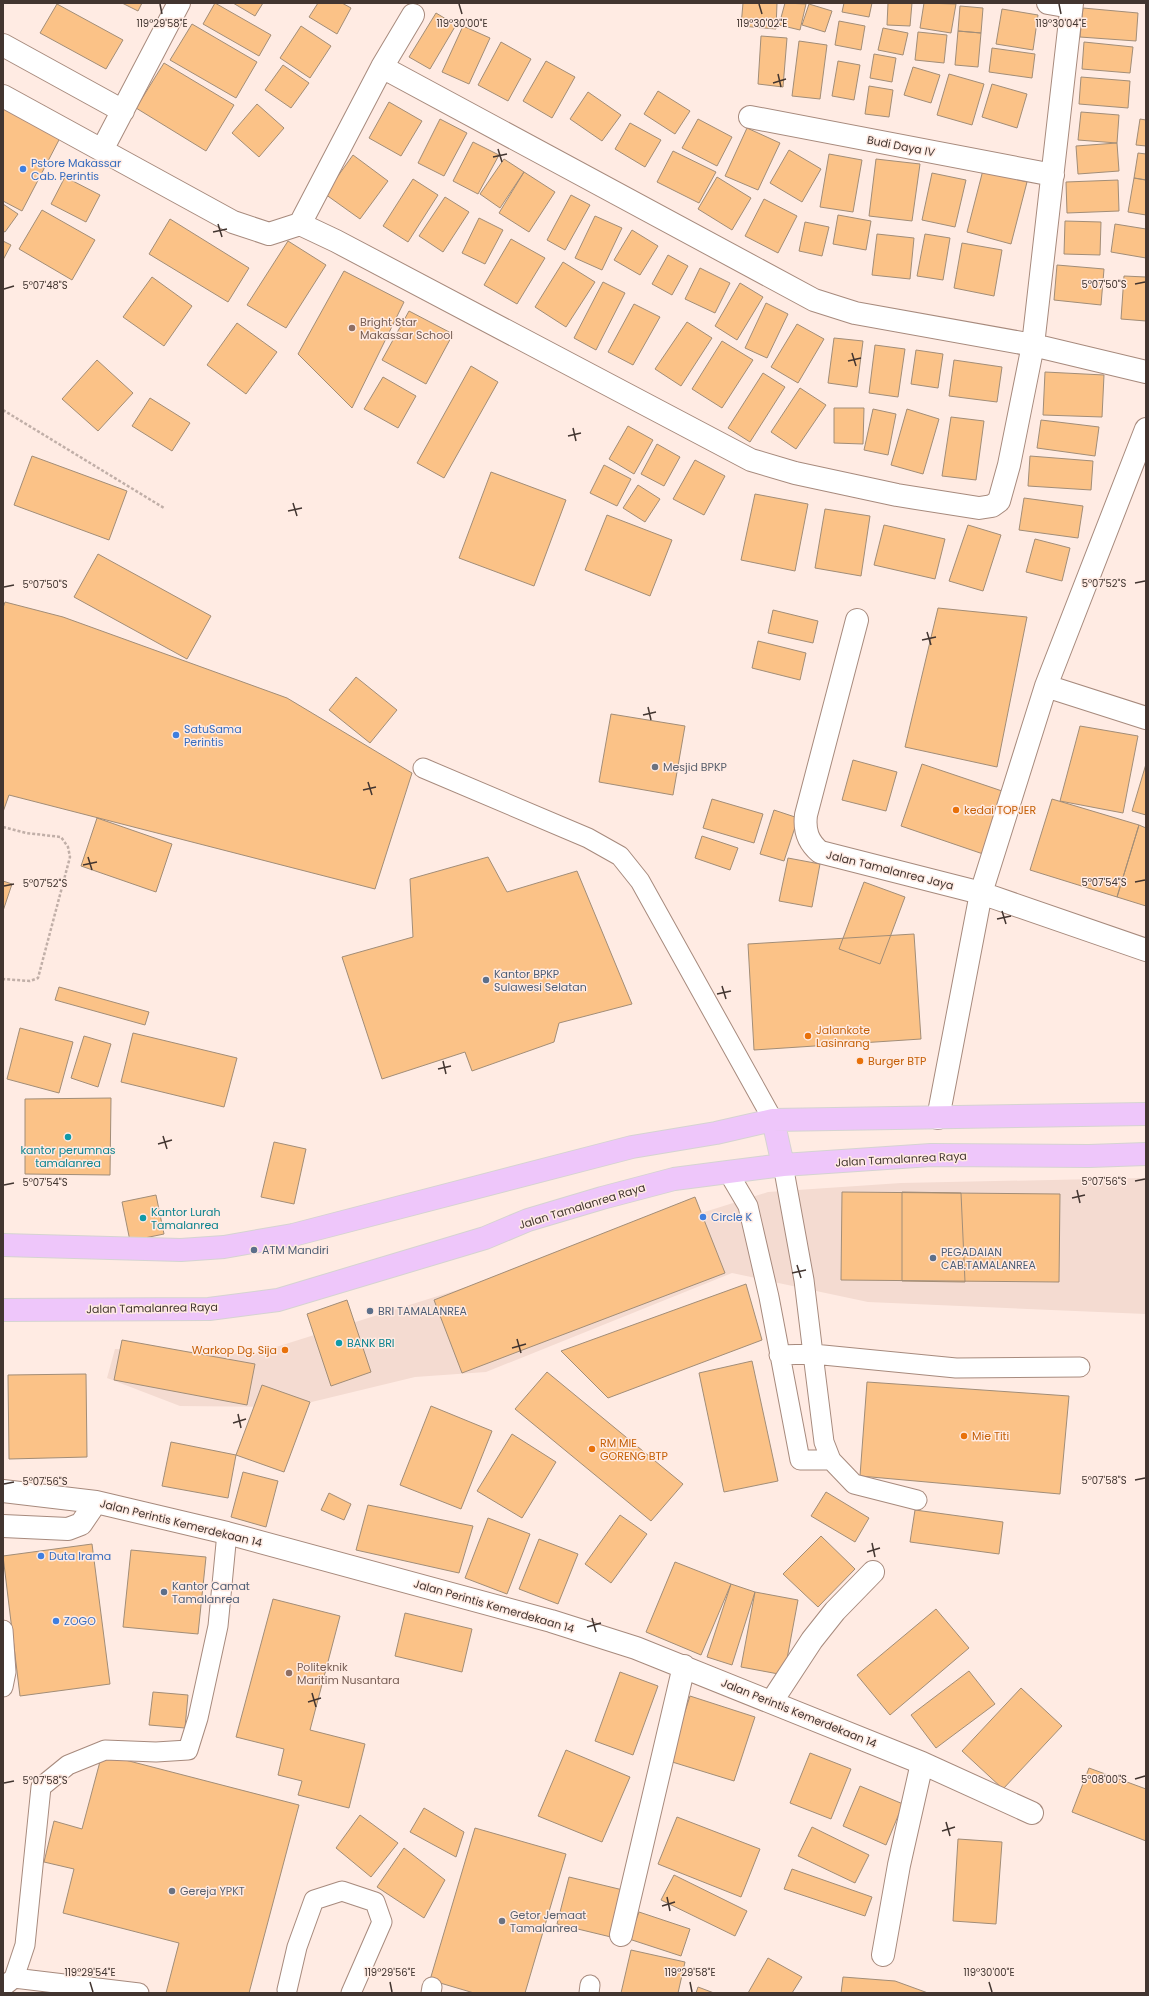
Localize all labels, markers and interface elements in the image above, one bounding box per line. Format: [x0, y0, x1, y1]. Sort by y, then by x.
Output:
text: 119°29'58"E [136, 16, 188, 31]
text: 119°30'00"E [436, 16, 488, 31]
text: 119°30'02"E [737, 16, 787, 31]
text: 119°30'04"E [1035, 16, 1087, 31]
street label: Budi Daya IV [866, 132, 937, 161]
place label: Pstore Makassar Cab. Perintis [31, 155, 121, 184]
marker: Pstore Makassar Cab. Perintis [18, 164, 28, 174]
text: 5°07'50"S [1081, 277, 1127, 292]
text: 5°07'48"S [22, 278, 68, 293]
place label: Bright Star Makassar School [360, 314, 453, 343]
marker: Bright Star Makassar School [347, 323, 357, 333]
text: 5°07'52"S [1082, 576, 1126, 591]
text: 5°07'50"S [22, 577, 68, 592]
place label: SatuSama Perintis [184, 721, 242, 750]
marker: SatuSama Perintis [171, 730, 181, 740]
place label: Mesjid BPKP [663, 759, 727, 775]
marker: Mesjid BPKP [650, 762, 660, 772]
place label: kedai TOPJER [964, 802, 1036, 818]
marker: kedai TOPJER [951, 805, 961, 815]
street label: Jalan Tamalanrea Jaya [825, 846, 955, 894]
text: 5°07'54"S [1081, 875, 1127, 890]
text: 5°07'52"S [23, 876, 67, 891]
place label: Kantor BPKP Sulawesi Selatan [494, 966, 587, 995]
marker: Kantor BPKP Sulawesi Selatan [481, 975, 491, 985]
place label: Jalankote Lasinrang [816, 1022, 870, 1051]
marker: Jalankote Lasinrang [803, 1031, 813, 1041]
place label: Burger BTP [868, 1053, 926, 1069]
marker: Burger BTP [855, 1056, 865, 1066]
marker: kantor perumnas tamalanrea [63, 1132, 73, 1142]
place label: kantor perumnas tamalanrea [20, 1142, 116, 1171]
street label: Jalan Tamalanrea Raya [835, 1148, 967, 1170]
text: 5°07'56"S [1081, 1174, 1127, 1189]
text: 5°07'54"S [22, 1175, 68, 1190]
street label: Jalan Tamalanrea Raya [517, 1179, 647, 1233]
place label: Kantor Lurah Tamalanrea [151, 1204, 221, 1233]
place label: Circle K [711, 1209, 752, 1225]
marker: Circle K [698, 1212, 708, 1222]
marker: Kantor Lurah Tamalanrea [138, 1213, 148, 1223]
place label: ATM Mandiri [262, 1242, 329, 1258]
place label: PEGADAIAN CAB.TAMALANREA [941, 1244, 1036, 1273]
marker: ATM Mandiri [249, 1245, 259, 1255]
marker: PEGADAIAN CAB.TAMALANREA [928, 1253, 938, 1263]
street label: Jalan Tamalanrea Raya [86, 1299, 218, 1317]
place label: BRI TAMALANREA [378, 1303, 468, 1319]
marker: BRI TAMALANREA [365, 1306, 375, 1316]
place label: BANK BRI [347, 1335, 395, 1351]
marker: BANK BRI [334, 1338, 344, 1348]
place label: Warkop Dg. Sija [192, 1342, 277, 1358]
marker: Warkop Dg. Sija [280, 1345, 290, 1355]
place label: Mie Titi [972, 1428, 1010, 1444]
marker: Mie Titi [959, 1431, 969, 1441]
place label: RM MIE GORENG BTP [600, 1435, 668, 1464]
marker: RM MIE GORENG BTP [587, 1444, 597, 1454]
text: 5°07'58"S [1081, 1473, 1127, 1488]
text: 5°07'56"S [22, 1474, 68, 1489]
street label: Jalan Perintis Kemerdekaan 14 [98, 1495, 264, 1551]
place label: Duta Irama [49, 1548, 111, 1564]
marker: Duta Irama [36, 1551, 46, 1561]
street label: Jalan Perintis Kemerdekaan 14 [412, 1575, 576, 1637]
place label: Kantor Camat Tamalanrea [172, 1578, 250, 1607]
marker: Kantor Camat Tamalanrea [159, 1587, 169, 1597]
place label: ZOGO [64, 1613, 96, 1629]
marker: ZOGO [51, 1616, 61, 1626]
place label: Politeknik Maritim Nusantara [297, 1659, 400, 1688]
marker: Politeknik Maritim Nusantara [284, 1668, 294, 1678]
street label: Jalan Perintis Kemerdekaan 14 [719, 1674, 879, 1752]
text: 5°08'00"S [1081, 1772, 1127, 1787]
text: 5°07'58"S [22, 1773, 68, 1788]
place label: Gereja YPKT [180, 1883, 245, 1899]
marker: Gereja YPKT [167, 1886, 177, 1896]
place label: Getor Jemaat Tamalanrea [510, 1907, 586, 1936]
marker: Getor Jemaat Tamalanrea [497, 1916, 507, 1926]
text: 119°29'54"E [64, 1965, 116, 1980]
text: 119°29'56"E [364, 1965, 416, 1980]
text: 119°29'58"E [664, 1965, 716, 1980]
text: 119°30'00"E [963, 1965, 1015, 1980]

